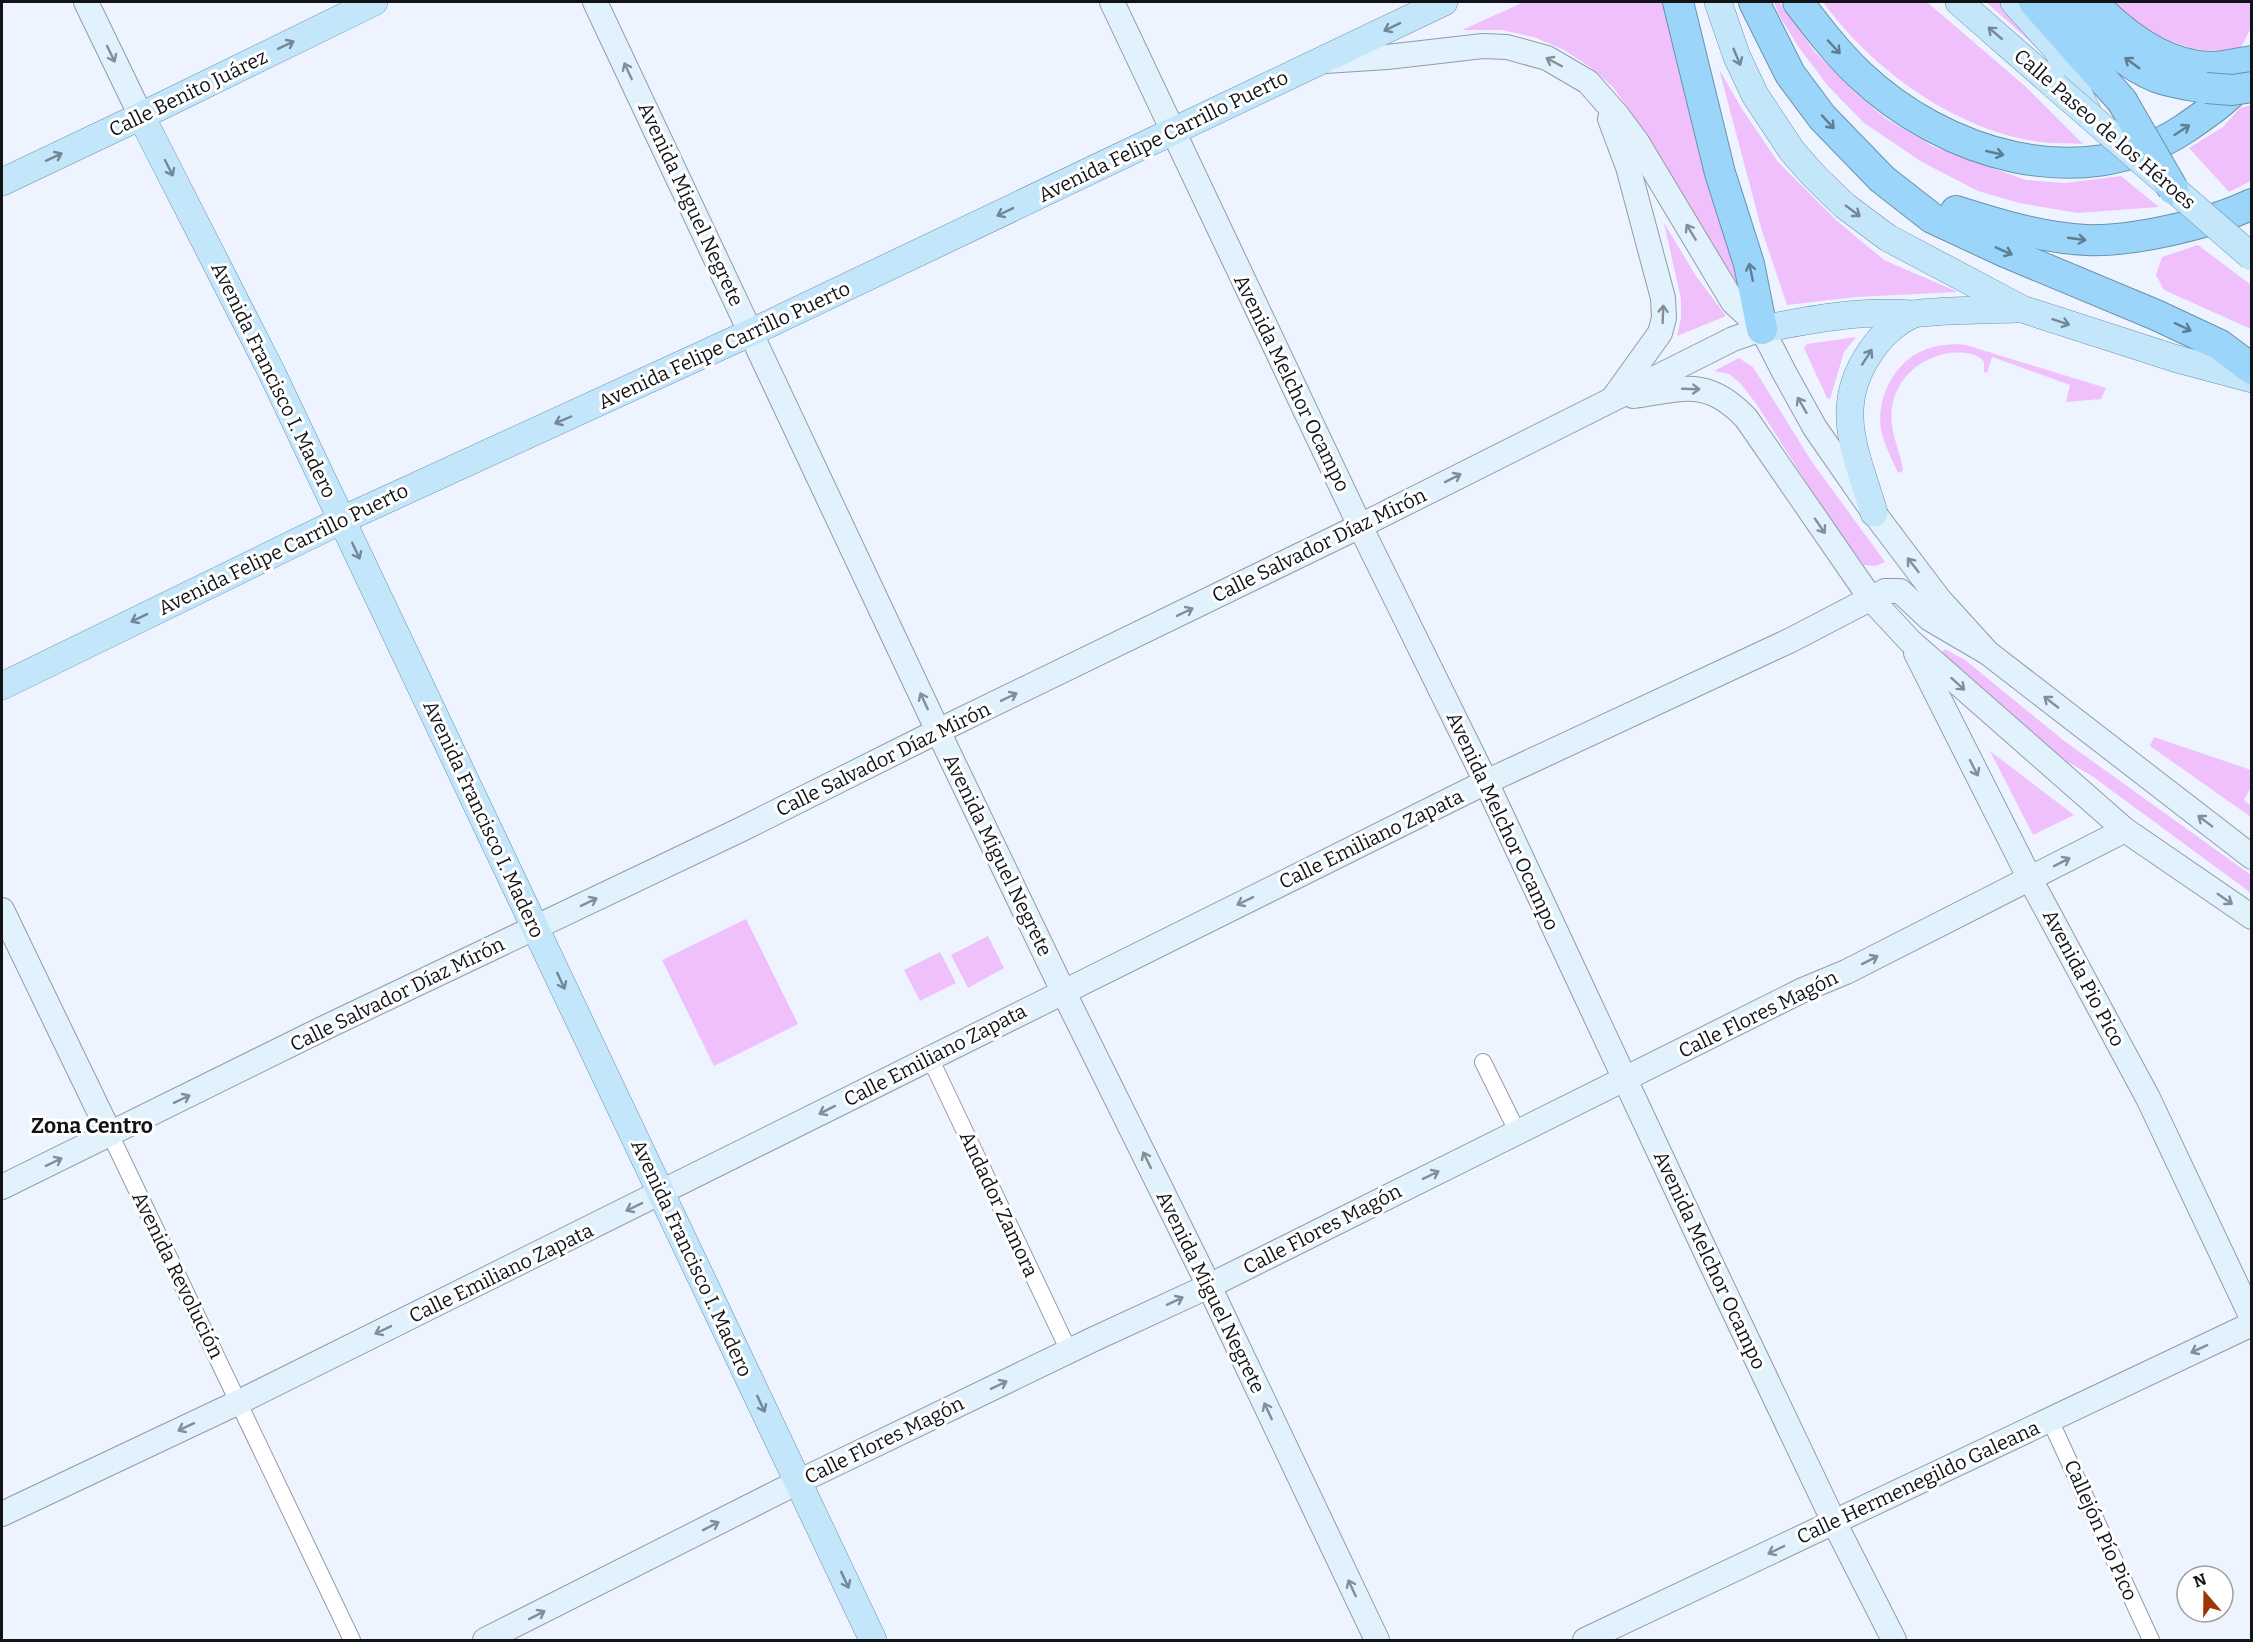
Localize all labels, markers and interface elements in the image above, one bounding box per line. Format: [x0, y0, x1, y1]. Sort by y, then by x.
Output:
one-way arrow [1383, 21, 1401, 33]
one-way arrow [1988, 26, 2003, 40]
one-way arrow [277, 38, 295, 50]
one-way arrow [1827, 40, 1841, 55]
street label: Calle Benito Juárez [105, 44, 271, 142]
street label: Calle Paseo de los Héroes [2009, 44, 2201, 214]
one-way arrow [106, 45, 118, 63]
one-way arrow [1732, 47, 1743, 65]
one-way arrow [1546, 56, 1564, 67]
one-way arrow [2124, 56, 2140, 69]
one-way arrow [621, 62, 633, 80]
street label: Avenida Felipe Carrillo Puerto [1034, 65, 1292, 207]
street label: Avenida Miguel Negrete [633, 98, 749, 310]
one-way arrow [1821, 115, 1835, 130]
one-way arrow [2174, 124, 2190, 136]
one-way arrow [1985, 147, 2004, 159]
one-way arrow [45, 151, 63, 163]
one-way arrow [164, 158, 176, 176]
one-way arrow [1844, 205, 1860, 218]
one-way arrow [997, 206, 1015, 218]
one-way arrow [1685, 224, 1697, 241]
one-way arrow [2067, 233, 2086, 244]
one-way arrow [1994, 245, 2012, 257]
street label: Avenida Francisco I. Madero [206, 258, 342, 502]
one-way arrow [1744, 262, 1756, 281]
street label: Avenida Melchor Ocampo [1229, 271, 1355, 495]
street label: Avenida Felipe Carrillo Puerto [594, 276, 854, 414]
one-way arrow [1657, 305, 1668, 324]
one-way arrow [2051, 317, 2070, 328]
one-way arrow [2174, 322, 2192, 334]
one-way arrow [1861, 349, 1873, 366]
one-way arrow [1681, 384, 1701, 395]
one-way arrow [1796, 397, 1808, 414]
one-way arrow [554, 415, 573, 426]
one-way arrow [1444, 472, 1462, 484]
street label: Avenida Felipe Carrillo Puerto [154, 478, 412, 620]
street label: Calle Salvador Díaz Mirón [1208, 482, 1430, 607]
one-way arrow [1814, 517, 1826, 533]
one-way arrow [351, 541, 363, 559]
one-way arrow [1907, 557, 1920, 573]
one-way arrow [1175, 606, 1193, 617]
one-way arrow [131, 613, 149, 625]
one-way arrow [1950, 677, 1965, 691]
one-way arrow [999, 690, 1017, 702]
one-way arrow [917, 693, 929, 711]
street label: Avenida Francisco I. Madero [418, 696, 550, 942]
street label: Calle Salvador Díaz Mirón [772, 696, 994, 821]
one-way arrow [2043, 696, 2059, 709]
street label: Avenida Melchor Ocampo [1442, 708, 1564, 934]
street label: Avenida Miguel Negrete [939, 750, 1057, 960]
one-way arrow [1968, 759, 1980, 776]
street label: Calle Emiliano Zapata [1275, 784, 1467, 894]
one-way arrow [2197, 815, 2213, 828]
one-way arrow [2053, 856, 2071, 868]
one-way arrow [2216, 893, 2233, 905]
one-way arrow [579, 896, 597, 908]
one-way arrow [1237, 896, 1255, 908]
street label: Avenida Pio Pico [2038, 905, 2130, 1051]
street label: Calle Salvador Díaz Mirón [286, 931, 508, 1056]
one-way arrow [1860, 954, 1878, 965]
street label: Calle Flores Magón [1674, 965, 1842, 1063]
one-way arrow [555, 971, 567, 989]
street label: Calle Emiliano Zapata [840, 998, 1030, 1112]
one-way arrow [172, 1093, 190, 1104]
one-way arrow [818, 1105, 836, 1116]
district label: Zona Centro [31, 1113, 153, 1139]
street label: Andador Zamora [955, 1127, 1043, 1281]
street label: Avenida Francisco I. Madero [626, 1135, 758, 1381]
street label: Avenida Melchor Ocampo [1649, 1147, 1771, 1373]
one-way arrow [1141, 1152, 1153, 1169]
one-way arrow [45, 1155, 63, 1167]
one-way arrow [1421, 1169, 1439, 1180]
street label: Calle Flores Magón [1239, 1179, 1405, 1279]
street label: Avenida Miguel Negrete [1152, 1187, 1270, 1397]
street label: Avenida Revolución [127, 1188, 229, 1363]
one-way arrow [625, 1202, 643, 1214]
street label: Calle Emiliano Zapata [405, 1218, 597, 1328]
one-way arrow [1166, 1295, 1184, 1307]
one-way arrow [375, 1325, 393, 1337]
one-way arrow [2190, 1343, 2208, 1355]
one-way arrow [990, 1378, 1008, 1390]
street label: Calle Flores Magón [800, 1391, 968, 1489]
one-way arrow [756, 1394, 768, 1412]
one-way arrow [1262, 1403, 1274, 1421]
street label: Calle Hermenegildo Galeana [1793, 1415, 2043, 1549]
one-way arrow [177, 1422, 195, 1434]
street label: Callejón Pío Pico [2058, 1456, 2143, 1604]
one-way arrow [702, 1520, 719, 1532]
one-way arrow [1767, 1544, 1785, 1556]
north arrow [2175, 1564, 2235, 1624]
text: N [2191, 1569, 2209, 1591]
one-way arrow [839, 1571, 851, 1589]
one-way arrow [1345, 1579, 1357, 1597]
one-way arrow [528, 1609, 546, 1620]

